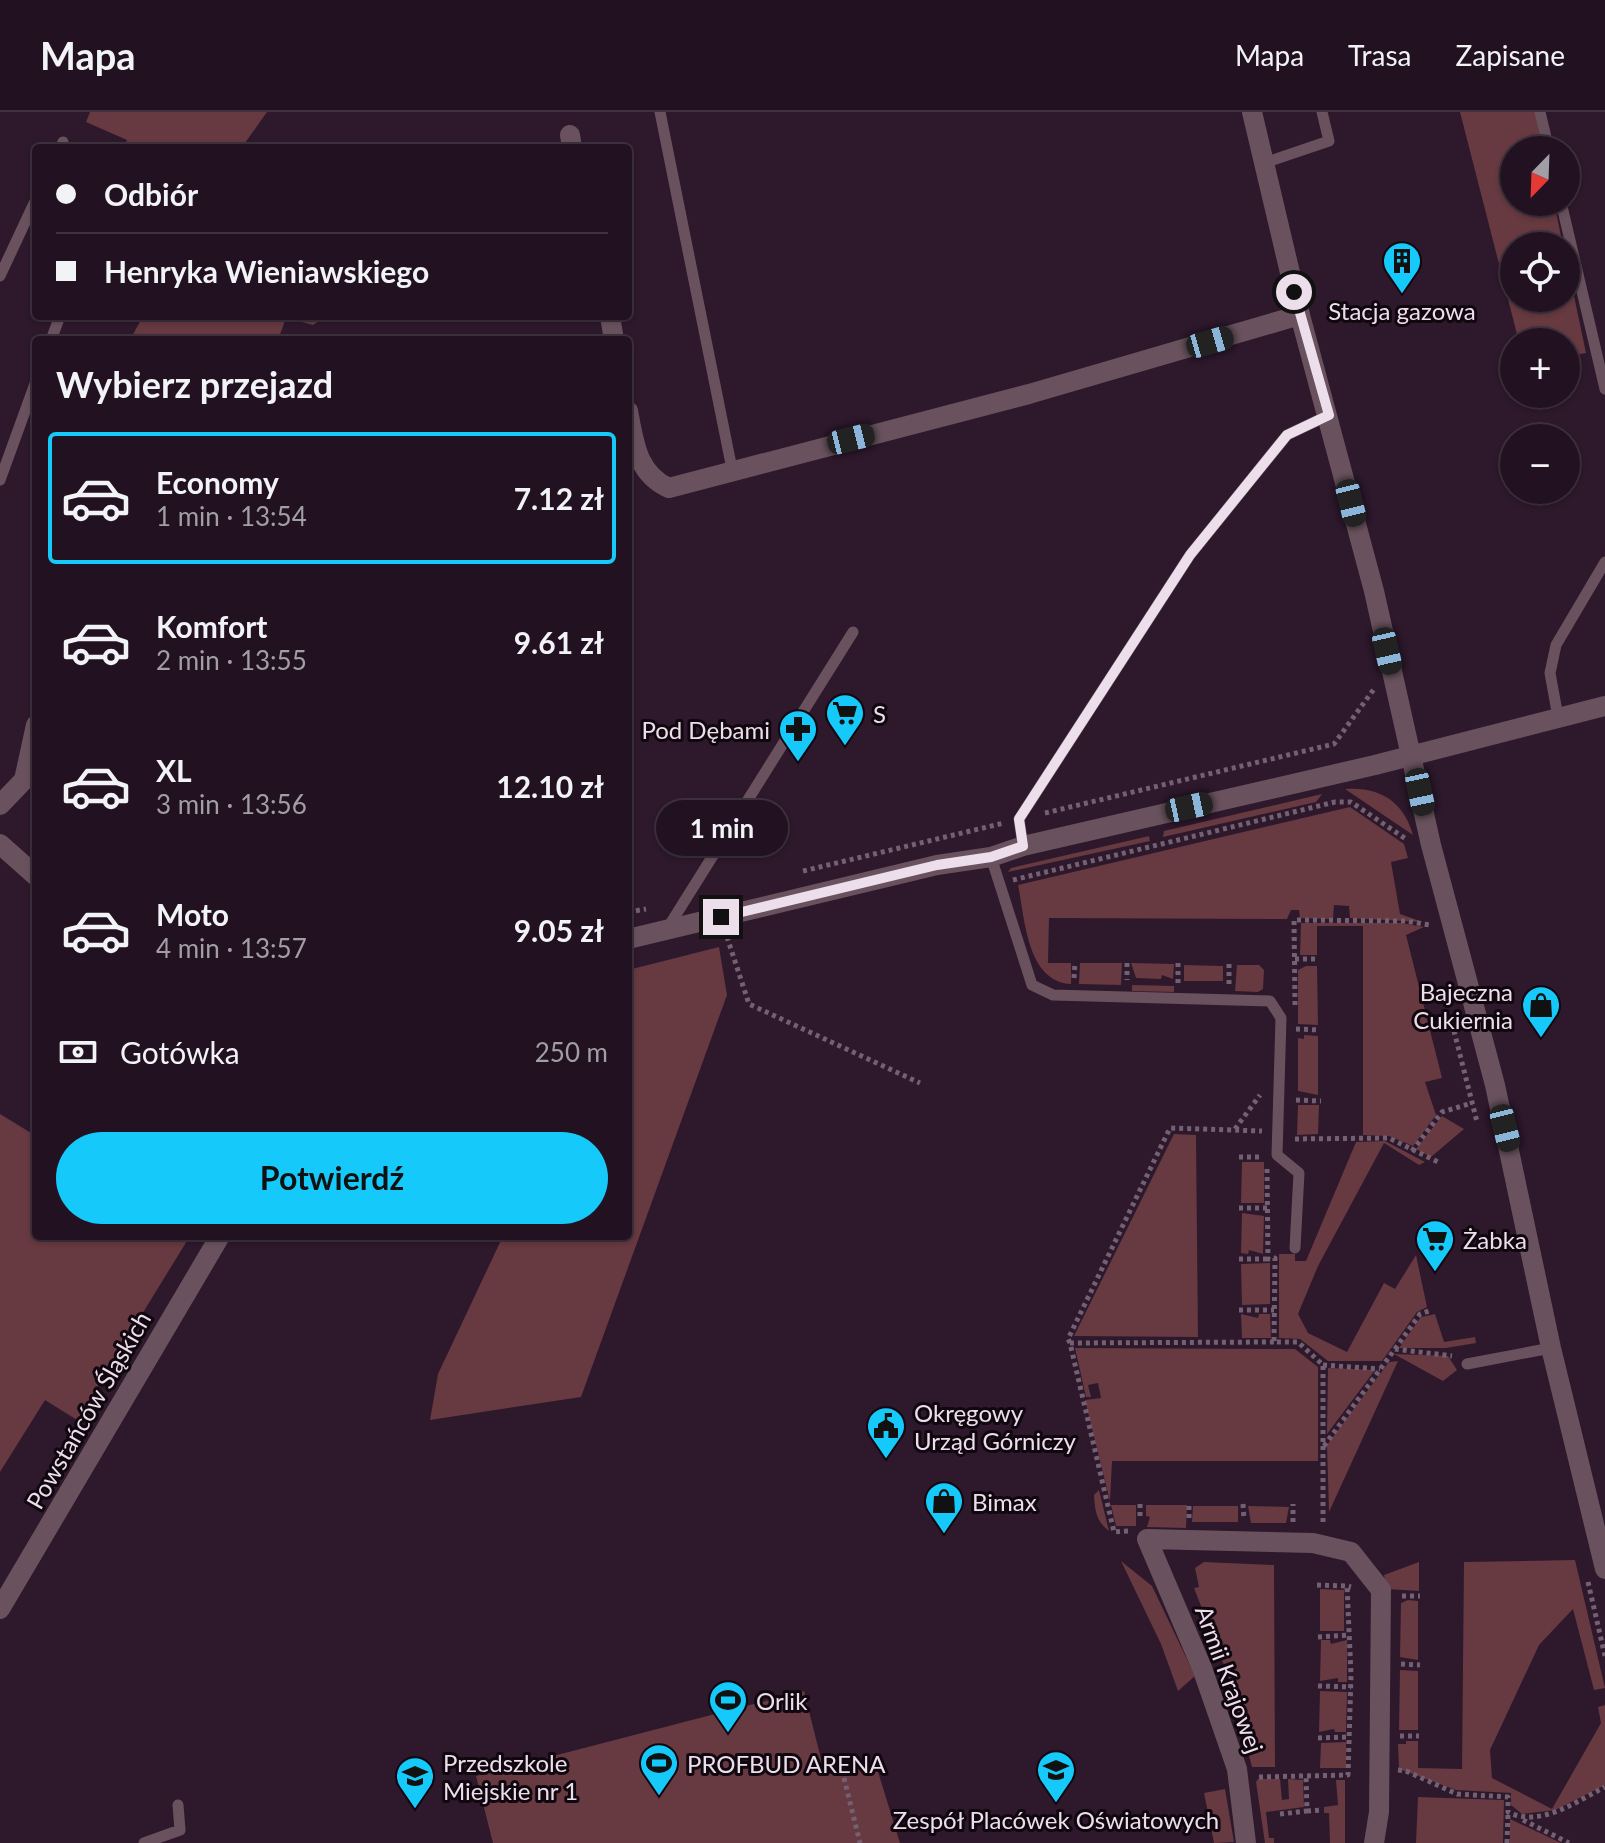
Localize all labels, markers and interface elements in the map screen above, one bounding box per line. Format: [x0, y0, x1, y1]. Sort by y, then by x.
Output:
text: Mapa [40, 32, 136, 78]
text: Mapa [1235, 38, 1304, 72]
text: Trasa [1348, 38, 1411, 72]
text: Zapisane [1455, 38, 1565, 72]
north arrow [1500, 136, 1580, 216]
map controls [1500, 136, 1580, 504]
text: Odbiór [104, 176, 198, 212]
button: locate [1500, 232, 1580, 312]
building icon: Stacja gazowa [1381, 240, 1423, 295]
text: Henryka Wieniawskiego [104, 253, 429, 289]
route start [1276, 274, 1312, 310]
place label: Stacja gazowa [1328, 296, 1476, 325]
car [1184, 324, 1236, 360]
button: + [1500, 328, 1580, 408]
text: Wybierz przejazd [56, 362, 333, 406]
car [825, 422, 877, 456]
button: − [1500, 424, 1580, 504]
icon: car [60, 462, 132, 534]
text: Economy [156, 464, 279, 500]
car [1334, 477, 1368, 529]
text: 7.12 zł [514, 480, 604, 516]
text: 1 min · 13:54 [156, 500, 307, 532]
icon: car [60, 606, 132, 678]
text: Komfort [156, 608, 267, 644]
text: 9.61 zł [514, 624, 604, 660]
car [1370, 625, 1404, 677]
text: 2 min · 13:55 [156, 644, 307, 676]
supermarket icon: S [824, 692, 866, 747]
place label: S [873, 699, 886, 728]
pharmacy icon: Pod Dębami [777, 708, 819, 763]
place label: Pod Dębami [641, 715, 770, 744]
icon: car [60, 750, 132, 822]
text: XL [156, 752, 192, 788]
car [1403, 766, 1437, 818]
text: 12.10 zł [496, 768, 604, 804]
text: 3 min · 13:56 [156, 788, 307, 820]
car [1163, 790, 1215, 824]
callout: 1 min [655, 801, 787, 857]
text: 1 min [690, 812, 754, 844]
icon: car [60, 894, 132, 966]
text: Moto [156, 896, 229, 932]
route end [703, 899, 739, 935]
text: 9.05 zł [514, 912, 604, 948]
text: 4 min · 13:57 [156, 932, 307, 964]
place label: Bajeczna Cukiernia [1413, 977, 1513, 1034]
shop icon: Bajeczna Cukiernia [1520, 984, 1562, 1039]
icon: cash [56, 1030, 100, 1074]
text: Gotówka [120, 1034, 240, 1070]
text: 250 m [535, 1036, 608, 1068]
car [1488, 1102, 1522, 1154]
button: Potwierdź [56, 1132, 608, 1224]
supermarket icon: Żabka [1414, 1218, 1456, 1273]
place label: Żabka [1463, 1225, 1527, 1254]
street label: Powstańców Śląskich [20, 1306, 156, 1514]
place label: Okręgowy Urząd Górniczy [914, 1398, 1077, 1455]
public building icon: Okręgowy Urząd Górniczy [865, 1405, 907, 1460]
shop icon: Bimax [923, 1480, 965, 1535]
place label: Bimax [972, 1487, 1037, 1516]
street label: Armii Krajowej [1190, 1601, 1270, 1757]
sports icon: Orlik [707, 1679, 749, 1734]
place label: Orlik [756, 1686, 808, 1715]
sports icon: PROFBUD ARENA [638, 1742, 680, 1797]
place label: Przedszkole Miejskie nr 1 [443, 1748, 578, 1805]
place label: PROFBUD ARENA [687, 1749, 886, 1778]
school or university icon: Zespół Placówek Oświatowych [1035, 1749, 1077, 1804]
school or university icon: Przedszkole Miejskie nr 1 [394, 1755, 436, 1810]
place label: Zespół Placówek Oświatowych [893, 1805, 1219, 1834]

